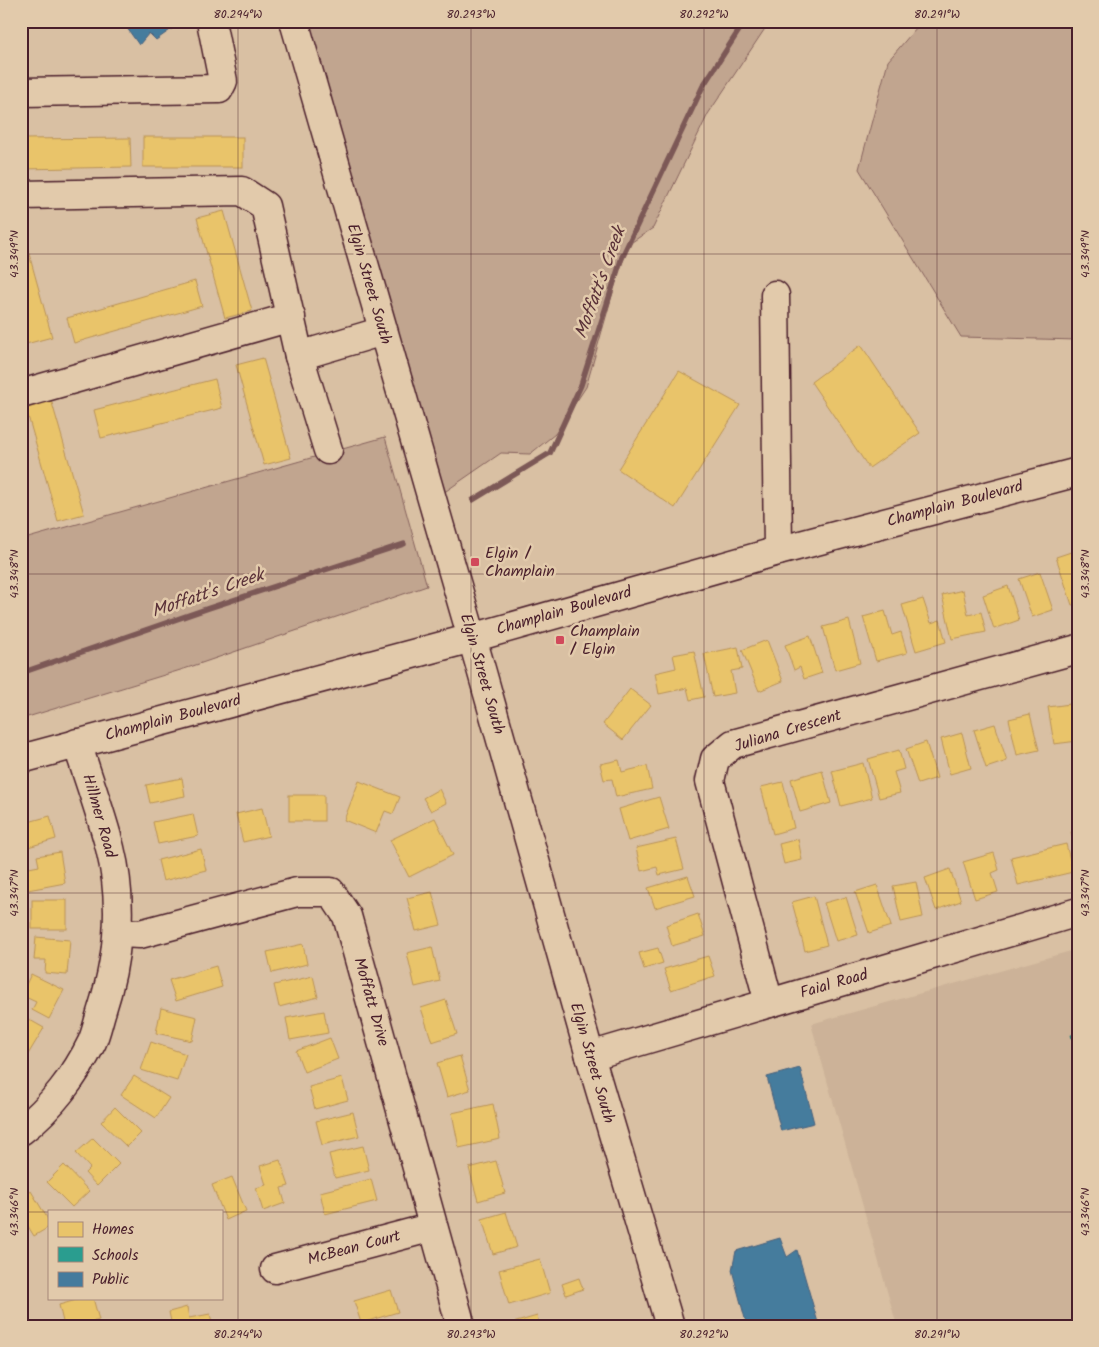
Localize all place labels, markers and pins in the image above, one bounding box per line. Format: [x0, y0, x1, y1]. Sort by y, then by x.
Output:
place label: Elgin / Champlain [485, 541, 555, 584]
marker: Elgin / Champlain [469, 556, 481, 568]
place label: Champlain / Elgin [570, 619, 640, 662]
marker: Champlain / Elgin [554, 634, 566, 646]

